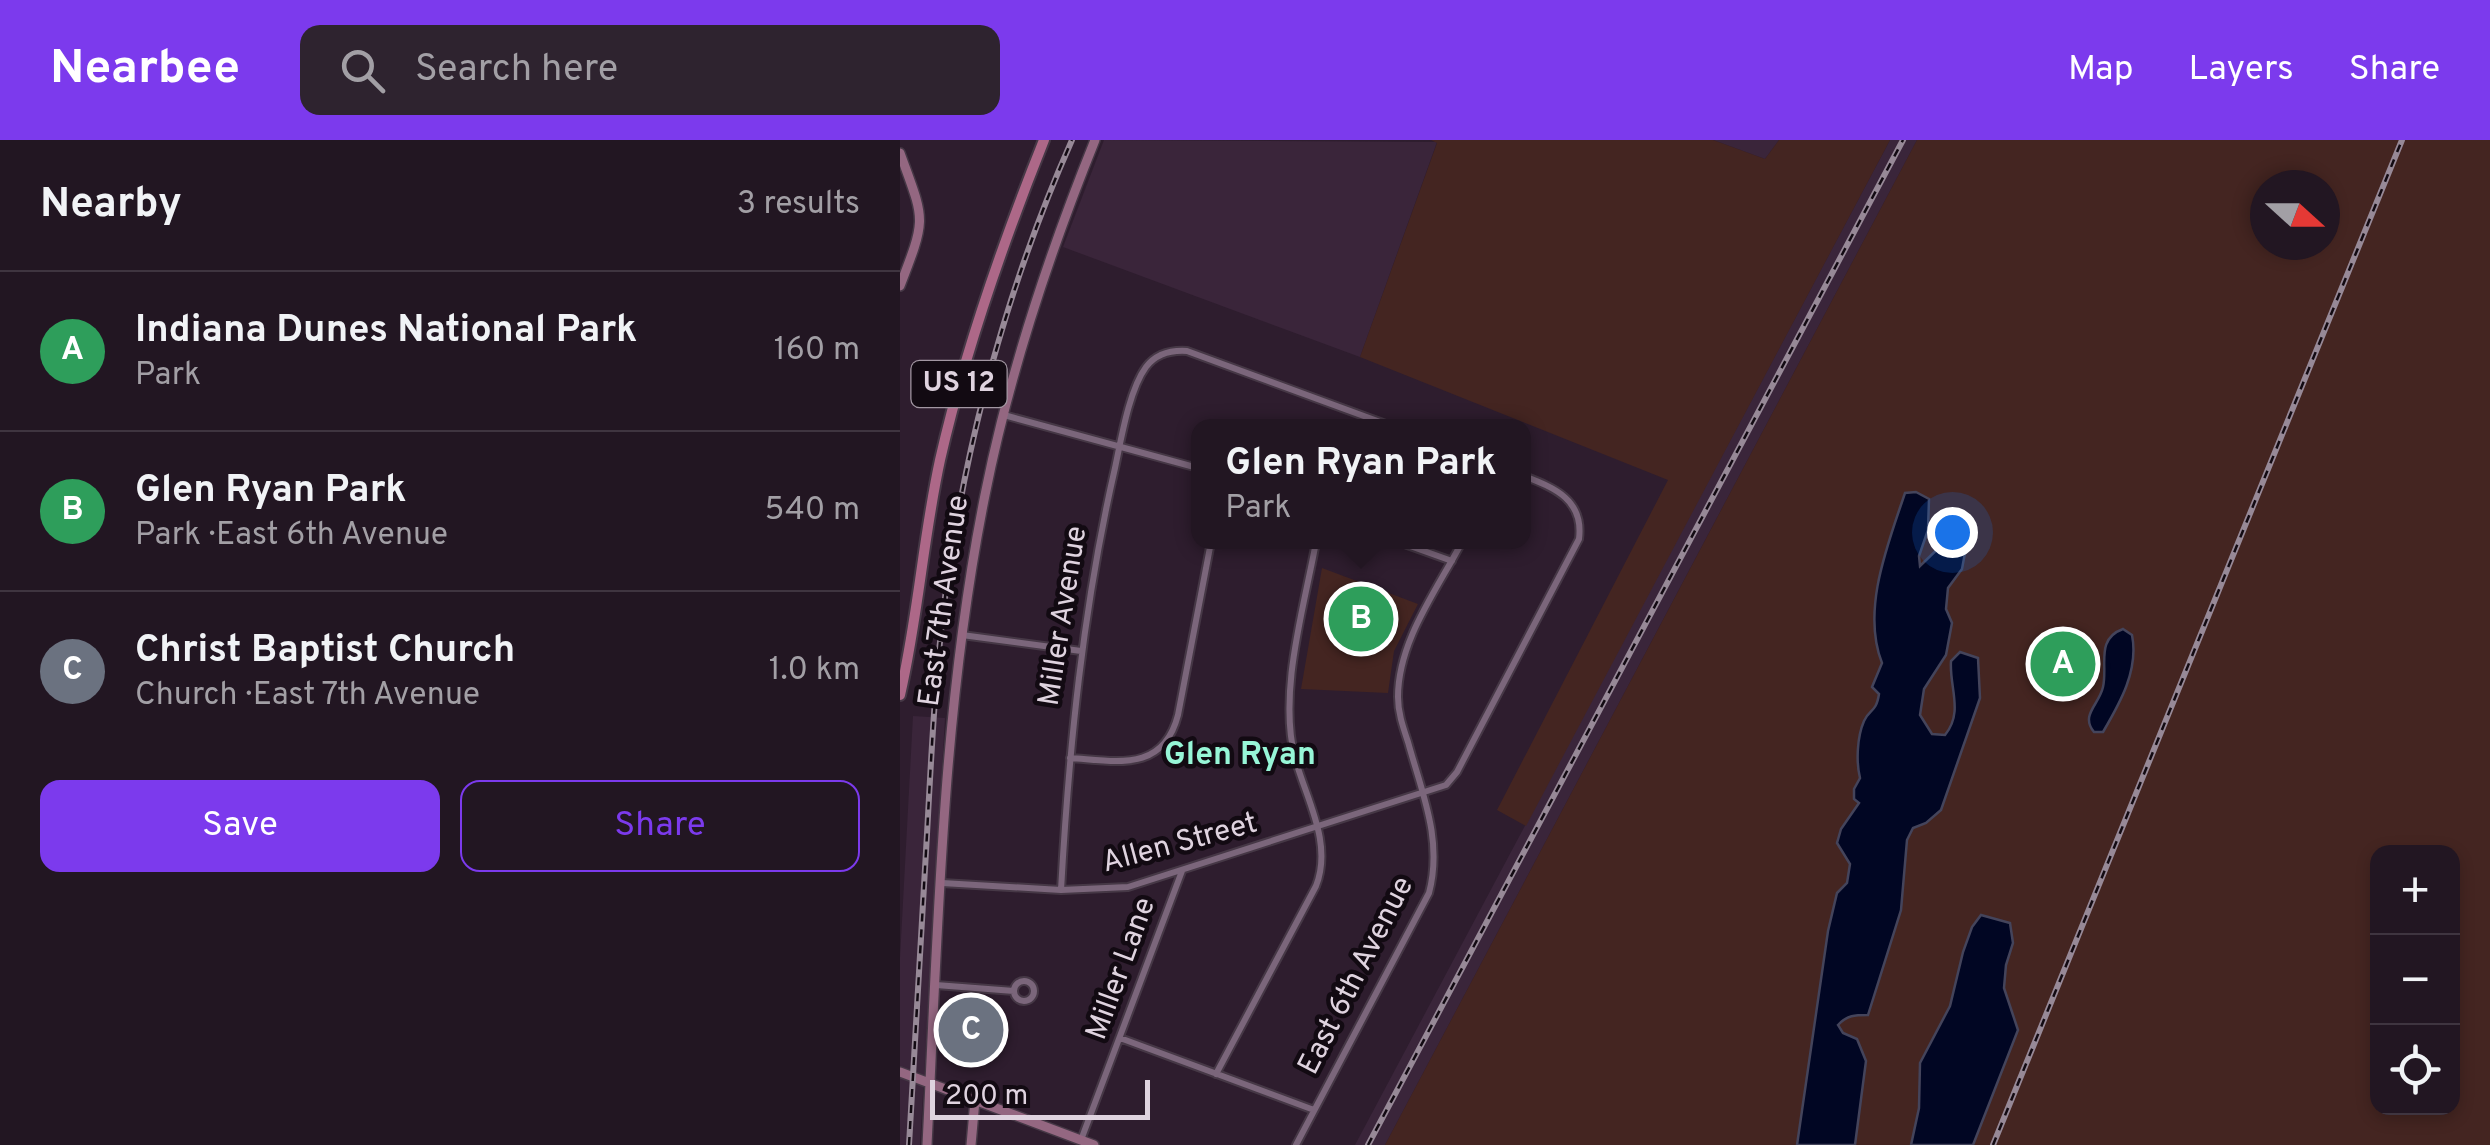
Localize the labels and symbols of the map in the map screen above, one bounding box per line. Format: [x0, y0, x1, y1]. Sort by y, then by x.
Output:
north arrow [2250, 170, 2340, 260]
road number: US 12 [912, 361, 1006, 407]
street label: East 7th Avenue [912, 493, 978, 709]
your location [1927, 507, 1978, 558]
street label: Miller Avenue [1032, 523, 1096, 709]
pin: B [1328, 582, 1394, 656]
pin: A [2030, 626, 2096, 702]
district label: Glen Ryan [1164, 736, 1316, 776]
street label: Allen Street [1098, 806, 1262, 882]
street label: East 6th Avenue [1291, 871, 1423, 1081]
street label: Miller Lane [1079, 893, 1165, 1045]
pin: C [938, 992, 1004, 1068]
scale bar [930, 1075, 1150, 1120]

